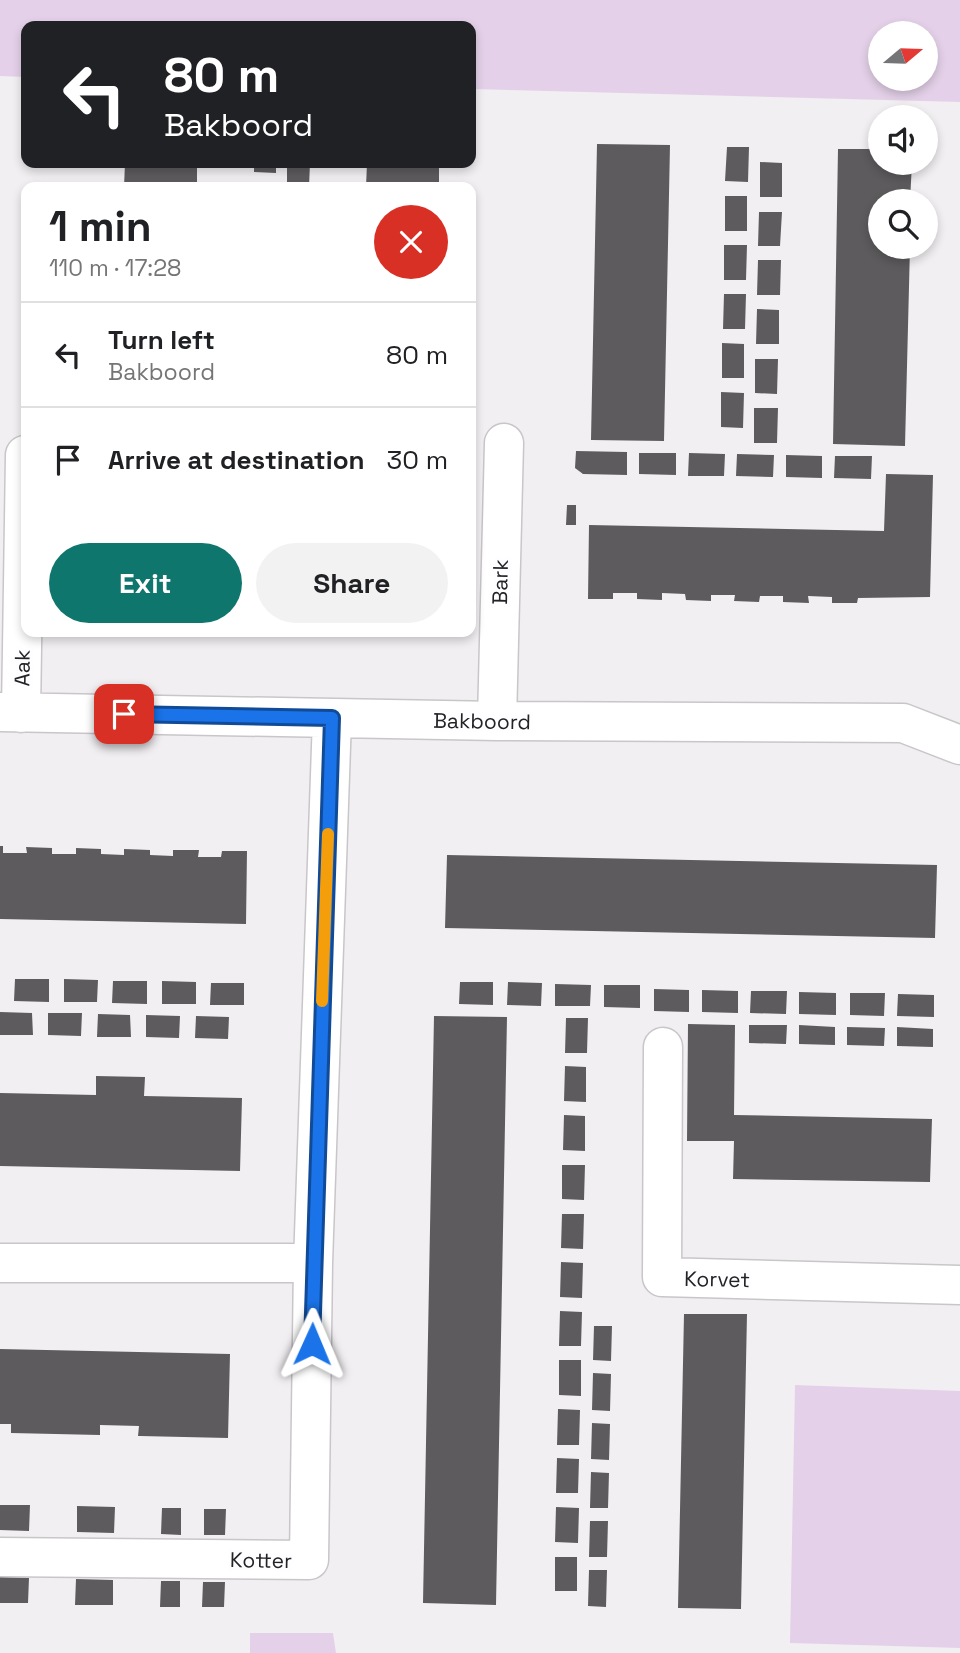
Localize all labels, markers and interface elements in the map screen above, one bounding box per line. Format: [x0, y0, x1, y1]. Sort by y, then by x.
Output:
north arrow [868, 21, 938, 91]
map controls [868, 21, 938, 259]
text: 80 m [164, 44, 279, 106]
icon: left [49, 49, 140, 140]
text: Bakboord [164, 105, 313, 145]
button: sound [868, 105, 938, 175]
button: search [868, 189, 938, 259]
text: 1 min [49, 200, 152, 253]
button: close [374, 205, 448, 279]
text: 110 m · 17:28 [49, 253, 181, 283]
text: Turn left [108, 323, 215, 357]
icon: left [49, 336, 87, 374]
text: 80 m [386, 338, 448, 372]
text: Bakboord [108, 357, 215, 387]
icon: arrive [49, 441, 87, 479]
text: Arrive at destination [108, 443, 365, 477]
text: 30 m [387, 443, 448, 477]
button: Exit [49, 543, 242, 623]
button: Share [256, 543, 448, 623]
street label: Bark [486, 559, 514, 605]
street label: Aak [8, 649, 36, 687]
pin [94, 684, 154, 744]
icon: arrive [105, 695, 143, 733]
street label: Bakboord [433, 707, 531, 735]
street label: Korvet [684, 1265, 750, 1293]
position arrow [275, 1307, 349, 1381]
street label: Kotter [230, 1546, 292, 1574]

